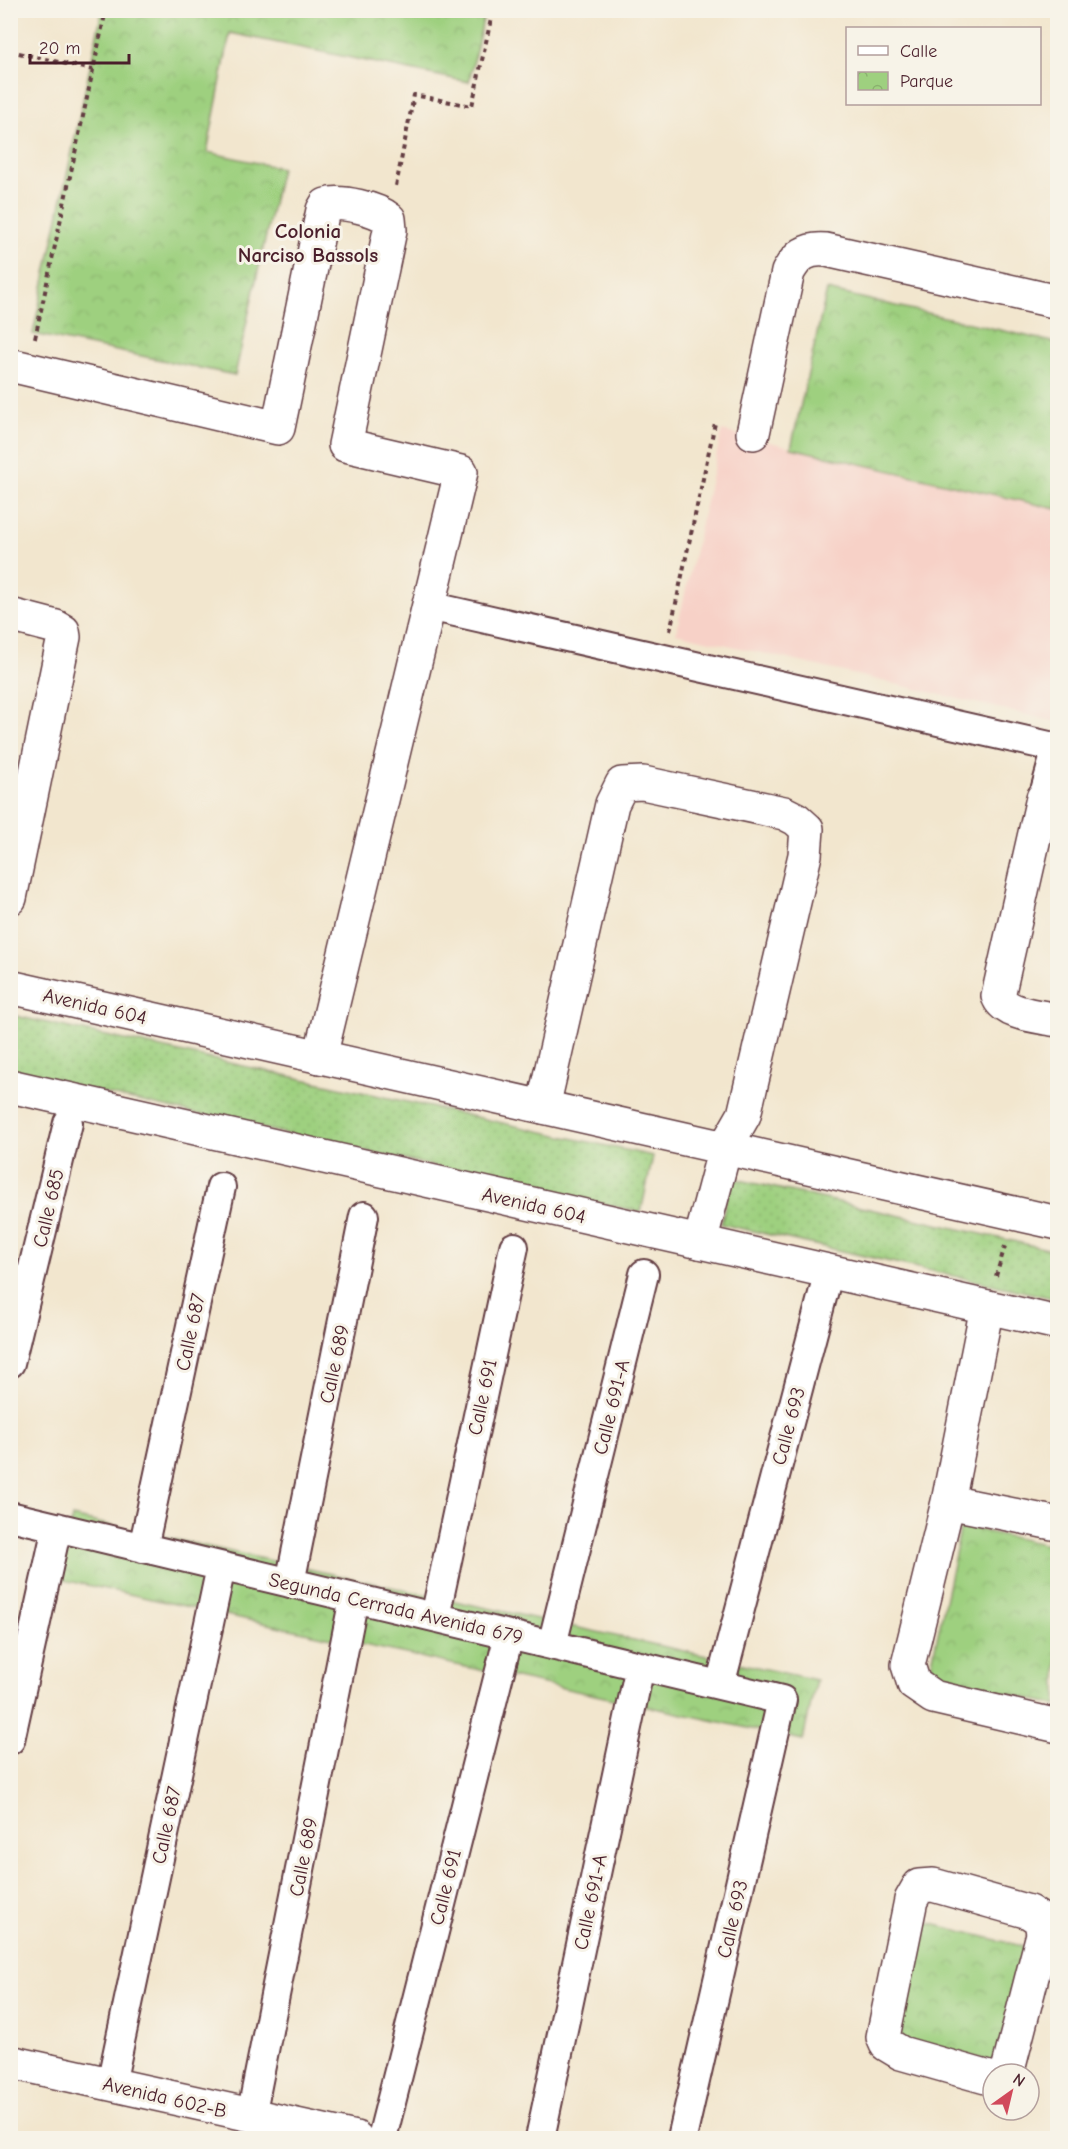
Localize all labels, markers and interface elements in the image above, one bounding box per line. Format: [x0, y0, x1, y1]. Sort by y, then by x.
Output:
scale bar [30, 27, 129, 65]
legend [846, 27, 1041, 105]
text: 20 m [39, 38, 80, 59]
text: Calle [900, 41, 937, 62]
text: Parque [900, 71, 953, 92]
district label: Colonia Narciso Bassols [238, 219, 378, 267]
street label: Avenida 604 [41, 983, 149, 1030]
street label: Calle 685 [28, 1167, 69, 1250]
street label: Avenida 604 [480, 1182, 588, 1229]
street label: Calle 687 [171, 1291, 210, 1373]
street label: Calle 689 [315, 1323, 354, 1406]
street label: Calle 691 [463, 1357, 502, 1437]
street label: Calle 691-A [589, 1357, 634, 1457]
street label: Calle 693 [767, 1385, 810, 1468]
street label: Segunda Cerrada Avenida 679 [267, 1568, 525, 1649]
street label: Calle 687 [147, 1784, 186, 1866]
street label: Calle 689 [285, 1816, 322, 1898]
street label: Calle 691 [425, 1847, 466, 1927]
street label: Calle 691-A [569, 1852, 612, 1952]
street label: Calle 693 [712, 1878, 753, 1960]
north arrow [981, 2062, 1041, 2122]
text: N [1009, 2070, 1028, 2091]
street label: Avenida 602-B [101, 2072, 229, 2123]

